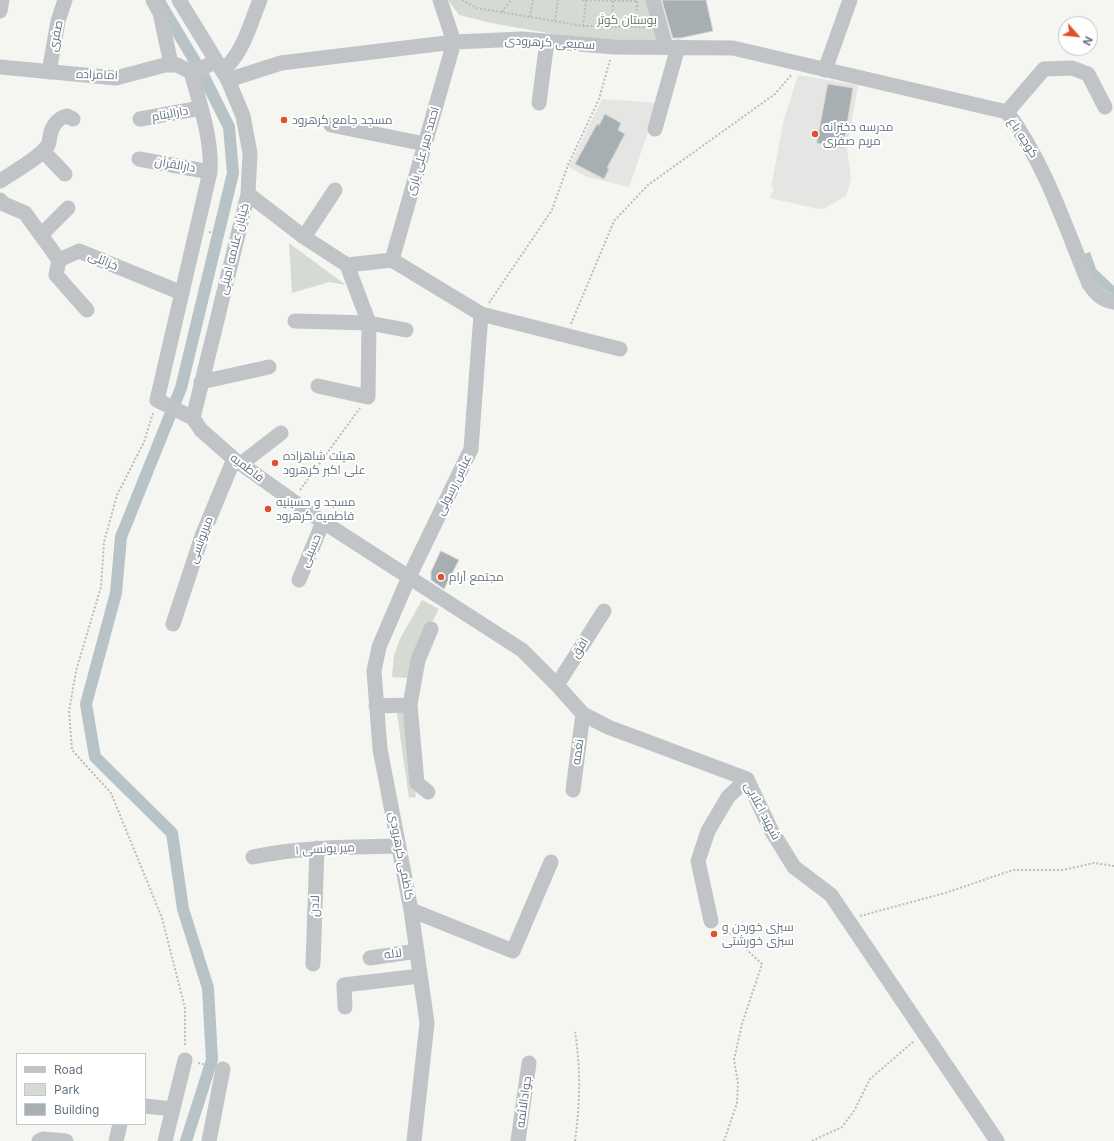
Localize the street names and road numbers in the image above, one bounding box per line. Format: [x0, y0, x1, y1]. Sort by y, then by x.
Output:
street label: صفری [46, 19, 66, 53]
street label: سمیعی کرهرودی [504, 33, 596, 53]
street label: امامزاده [76, 67, 118, 83]
street label: دارالیتام [151, 103, 189, 125]
street label: احمد میر علی یاری [403, 105, 443, 197]
street label: کوچه باغ [1005, 115, 1041, 161]
street label: دارالقرآن [153, 154, 197, 176]
street label: خیابان علامه امینی [216, 202, 252, 296]
street label: خزائلی [86, 249, 120, 273]
street label: فاطمیه [227, 451, 267, 485]
street label: عباس رسولی [433, 452, 475, 518]
street label: میریونسی [186, 514, 216, 566]
street label: حسینی [298, 532, 324, 570]
street label: افق [568, 635, 592, 661]
street label: نغمه [569, 738, 587, 766]
street label: شهید اعلایی [741, 780, 783, 842]
street label: کاظمی کرهرودی [385, 811, 417, 901]
street label: میر یونسی ۱ [295, 840, 355, 858]
street label: لادن [307, 895, 323, 917]
street label: لاله [383, 946, 403, 962]
street label: جوادالائمه [513, 1075, 535, 1129]

